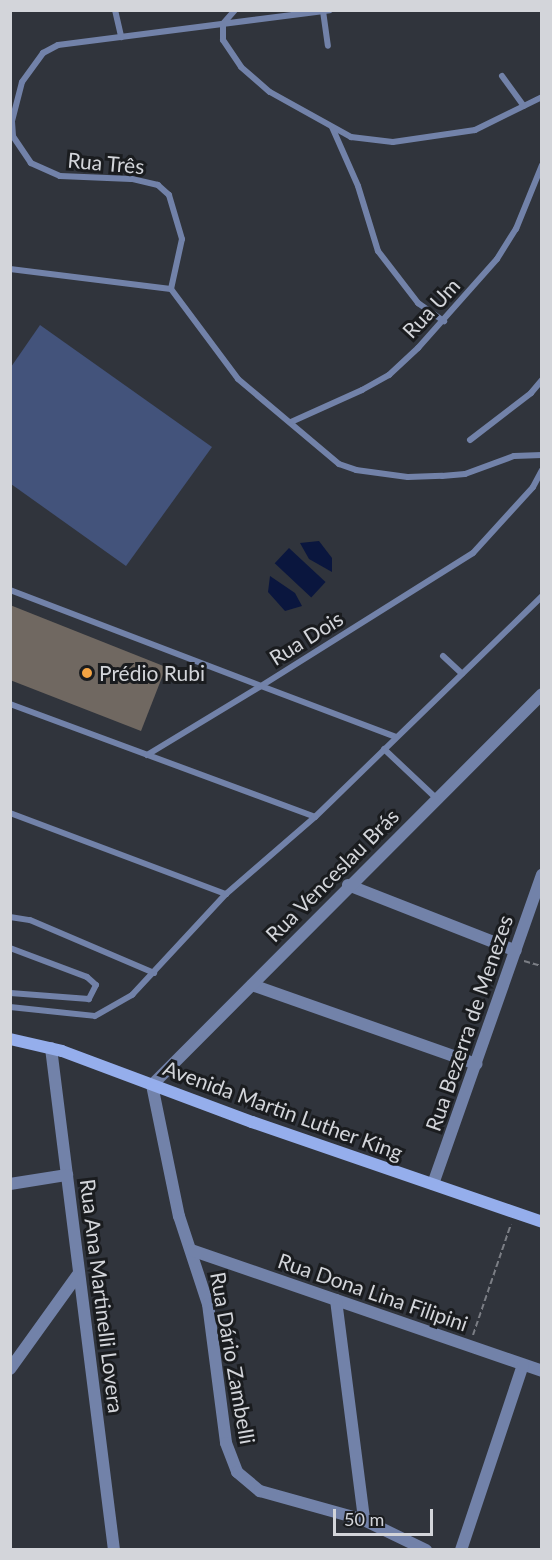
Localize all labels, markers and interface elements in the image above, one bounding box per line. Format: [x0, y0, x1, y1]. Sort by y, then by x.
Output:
street label: Rua Três [66, 147, 146, 179]
street label: Rua Um [397, 273, 465, 343]
street label: Rua Dois [265, 606, 347, 670]
place label: Prédio Rubi [99, 660, 205, 686]
marker: Prédio Rubi [80, 666, 94, 680]
street label: Rua Venceslau Brás [260, 803, 404, 947]
street label: Rua Bezerra de Menezes [420, 912, 518, 1134]
street label: Avenida Martin Luther King [160, 1055, 406, 1165]
street label: Rua Ana Martinelli Lovera [75, 1177, 129, 1415]
street label: Rua Dona Lina Filipini [275, 1248, 471, 1336]
street label: Rua Dário Zambelli [205, 1270, 261, 1446]
scale bar [336, 1497, 436, 1535]
text: 50 m [344, 1508, 384, 1530]

